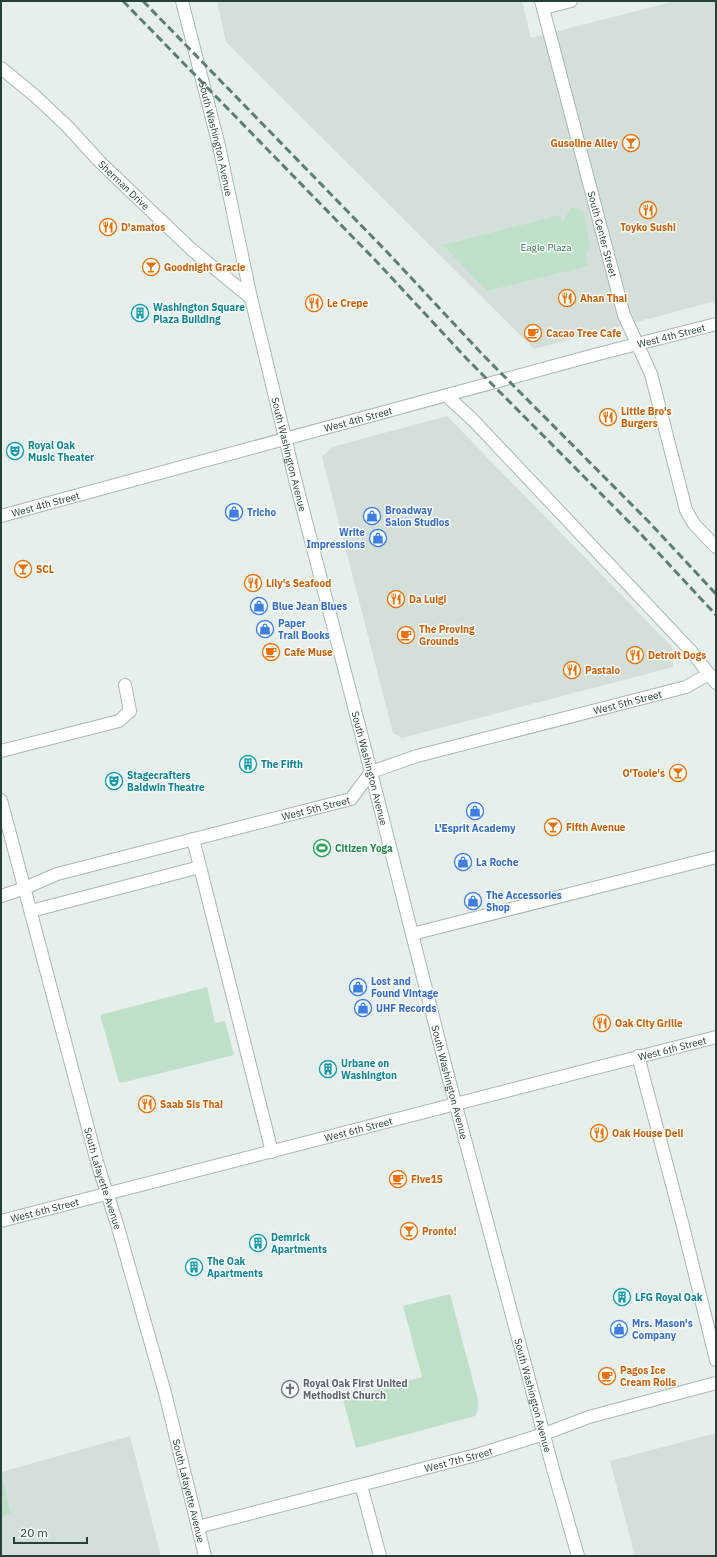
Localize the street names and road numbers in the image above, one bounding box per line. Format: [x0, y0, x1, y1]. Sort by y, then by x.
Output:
street label: South Washington Avenue [196, 80, 236, 198]
street label: Sherman Drive [96, 157, 153, 213]
street label: South Center Street [585, 190, 620, 279]
street label: West 4th Street [636, 320, 707, 350]
street label: South Washington Avenue [269, 396, 310, 514]
street label: West 4th Street [323, 404, 394, 435]
street label: West 4th Street [10, 488, 81, 519]
street label: West 5th Street [592, 687, 664, 717]
street label: South Washington Avenue [349, 710, 391, 827]
street label: West 5th Street [280, 793, 352, 823]
street label: South Washington Avenue [429, 1024, 471, 1141]
street label: West 6th Street [637, 1033, 708, 1063]
street label: West 6th Street [323, 1114, 394, 1144]
street label: South Lafayette Avenue [82, 1126, 125, 1232]
street label: West 6th Street [9, 1195, 81, 1225]
street label: South Washington Avenue [512, 1337, 555, 1454]
street label: South Lafayette Avenue [170, 1438, 208, 1544]
street label: West 7th Street [423, 1444, 495, 1475]

